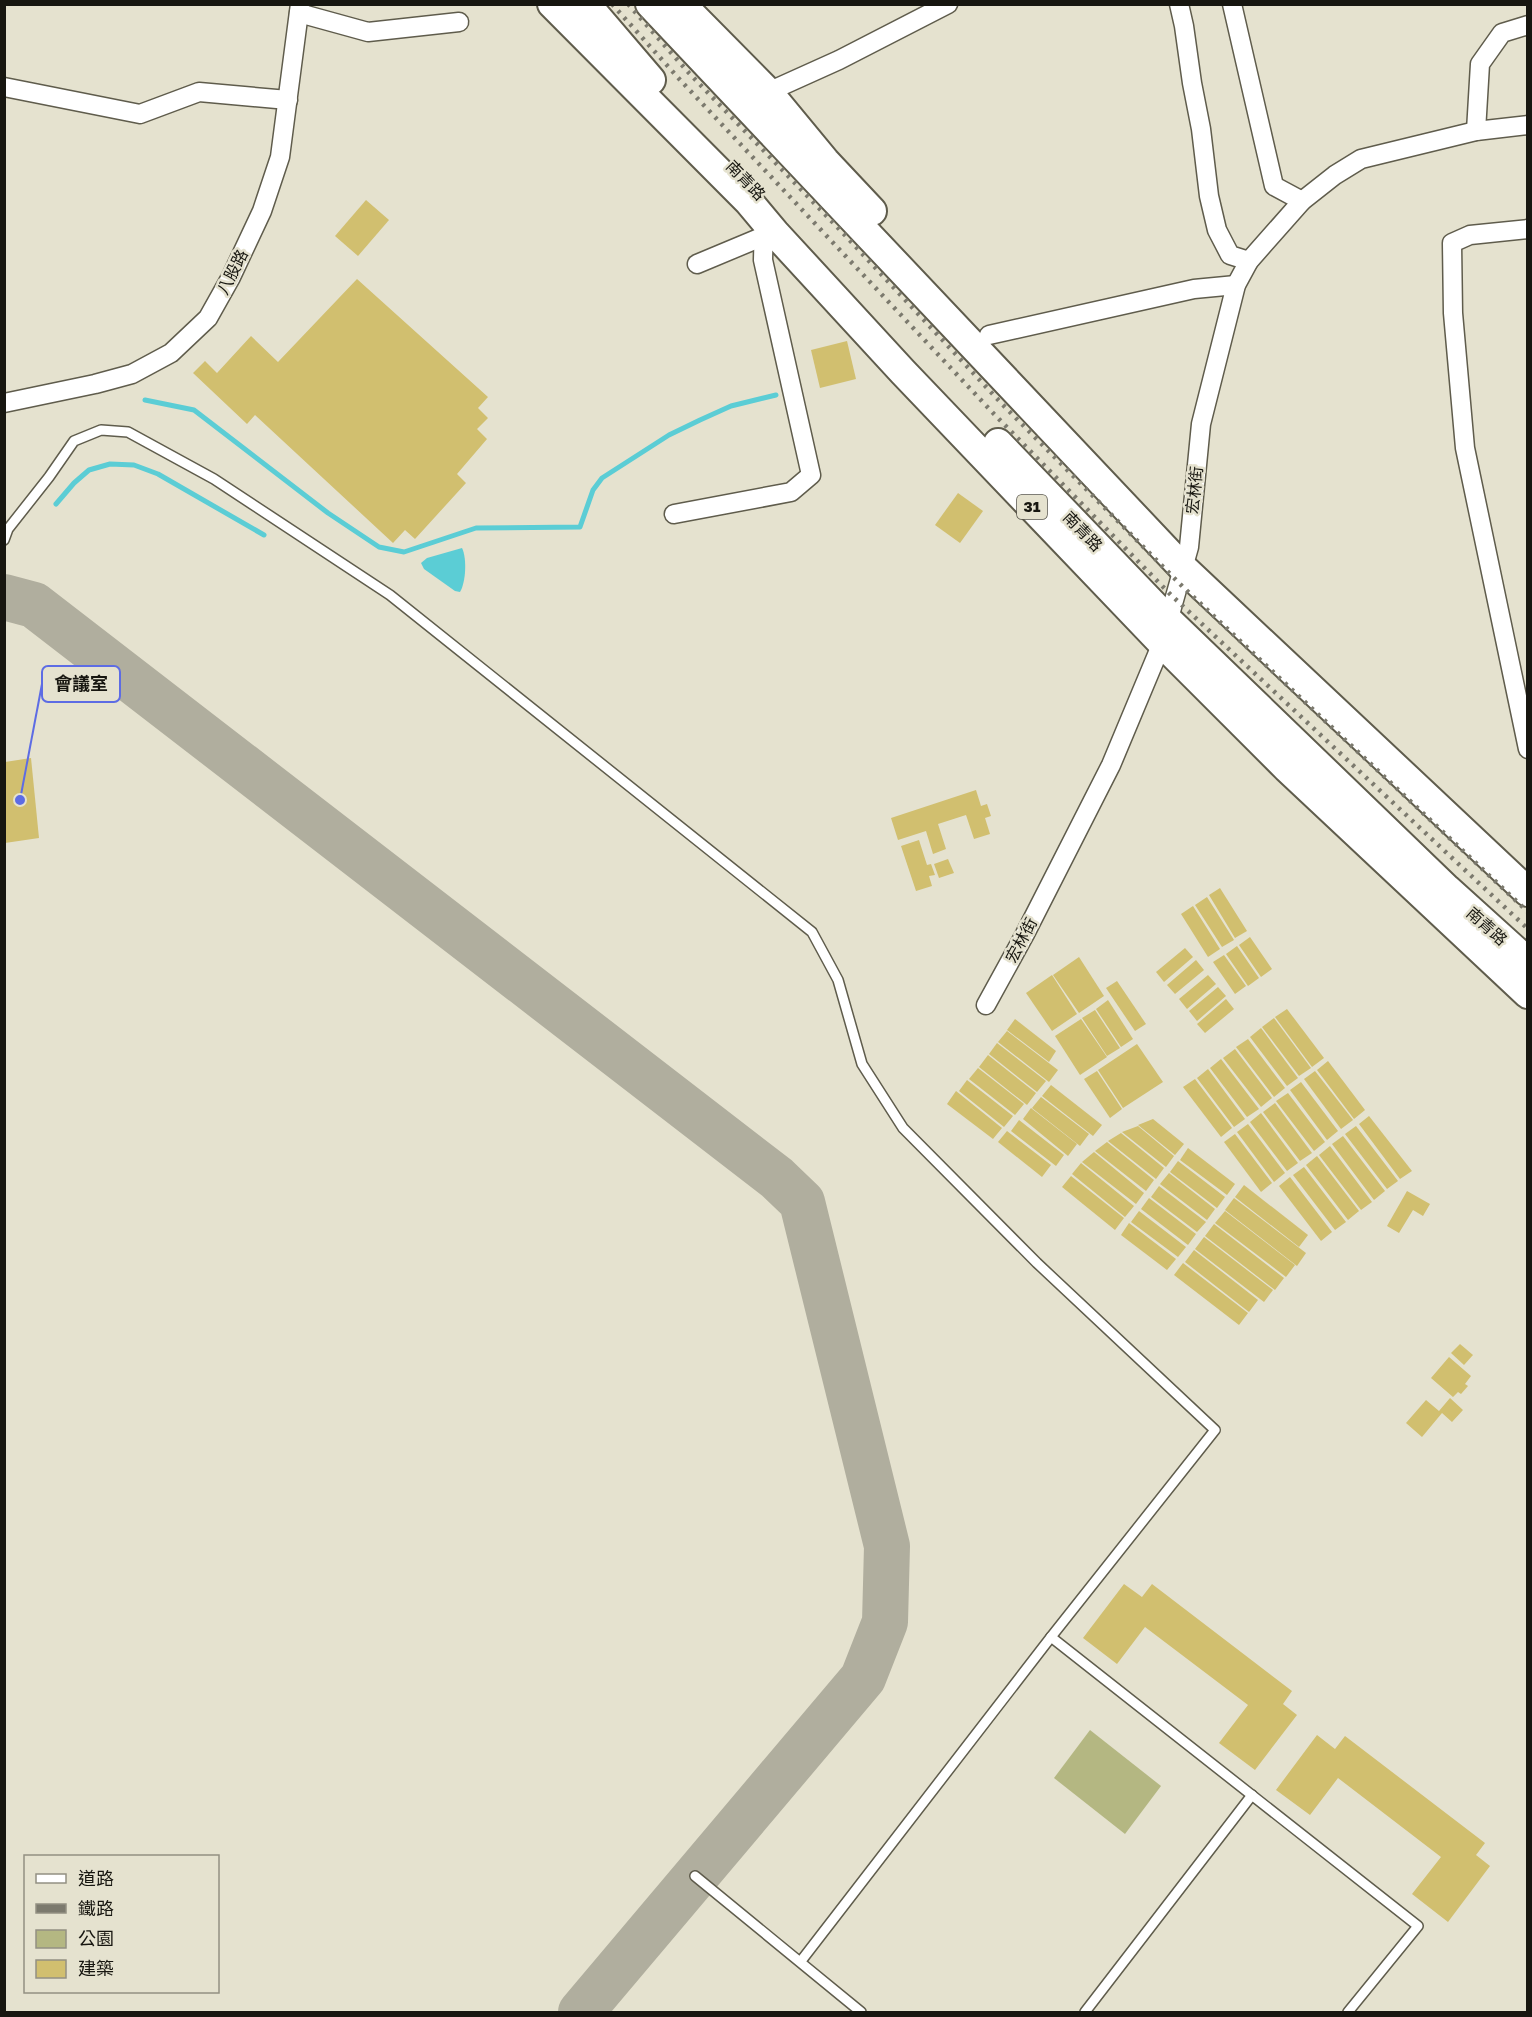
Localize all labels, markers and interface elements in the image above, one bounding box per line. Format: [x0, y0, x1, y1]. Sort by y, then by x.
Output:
street label: 南青路 [722, 156, 770, 204]
street label: 八股路 [212, 246, 252, 298]
street label: 宏林街 [1182, 465, 1206, 515]
road number: 31 [1017, 495, 1047, 519]
street label: 南青路 [1059, 507, 1107, 555]
callout: 會議室 [42, 666, 120, 702]
text: 會議室 [54, 672, 108, 694]
street label: 南青路 [1462, 903, 1512, 949]
street label: 宏林街 [1001, 914, 1041, 966]
legend [24, 1855, 219, 1993]
text: 道路 [78, 1867, 114, 1889]
text: 鐵路 [78, 1897, 114, 1919]
text: 公園 [78, 1927, 114, 1949]
text: 建築 [78, 1957, 114, 1979]

